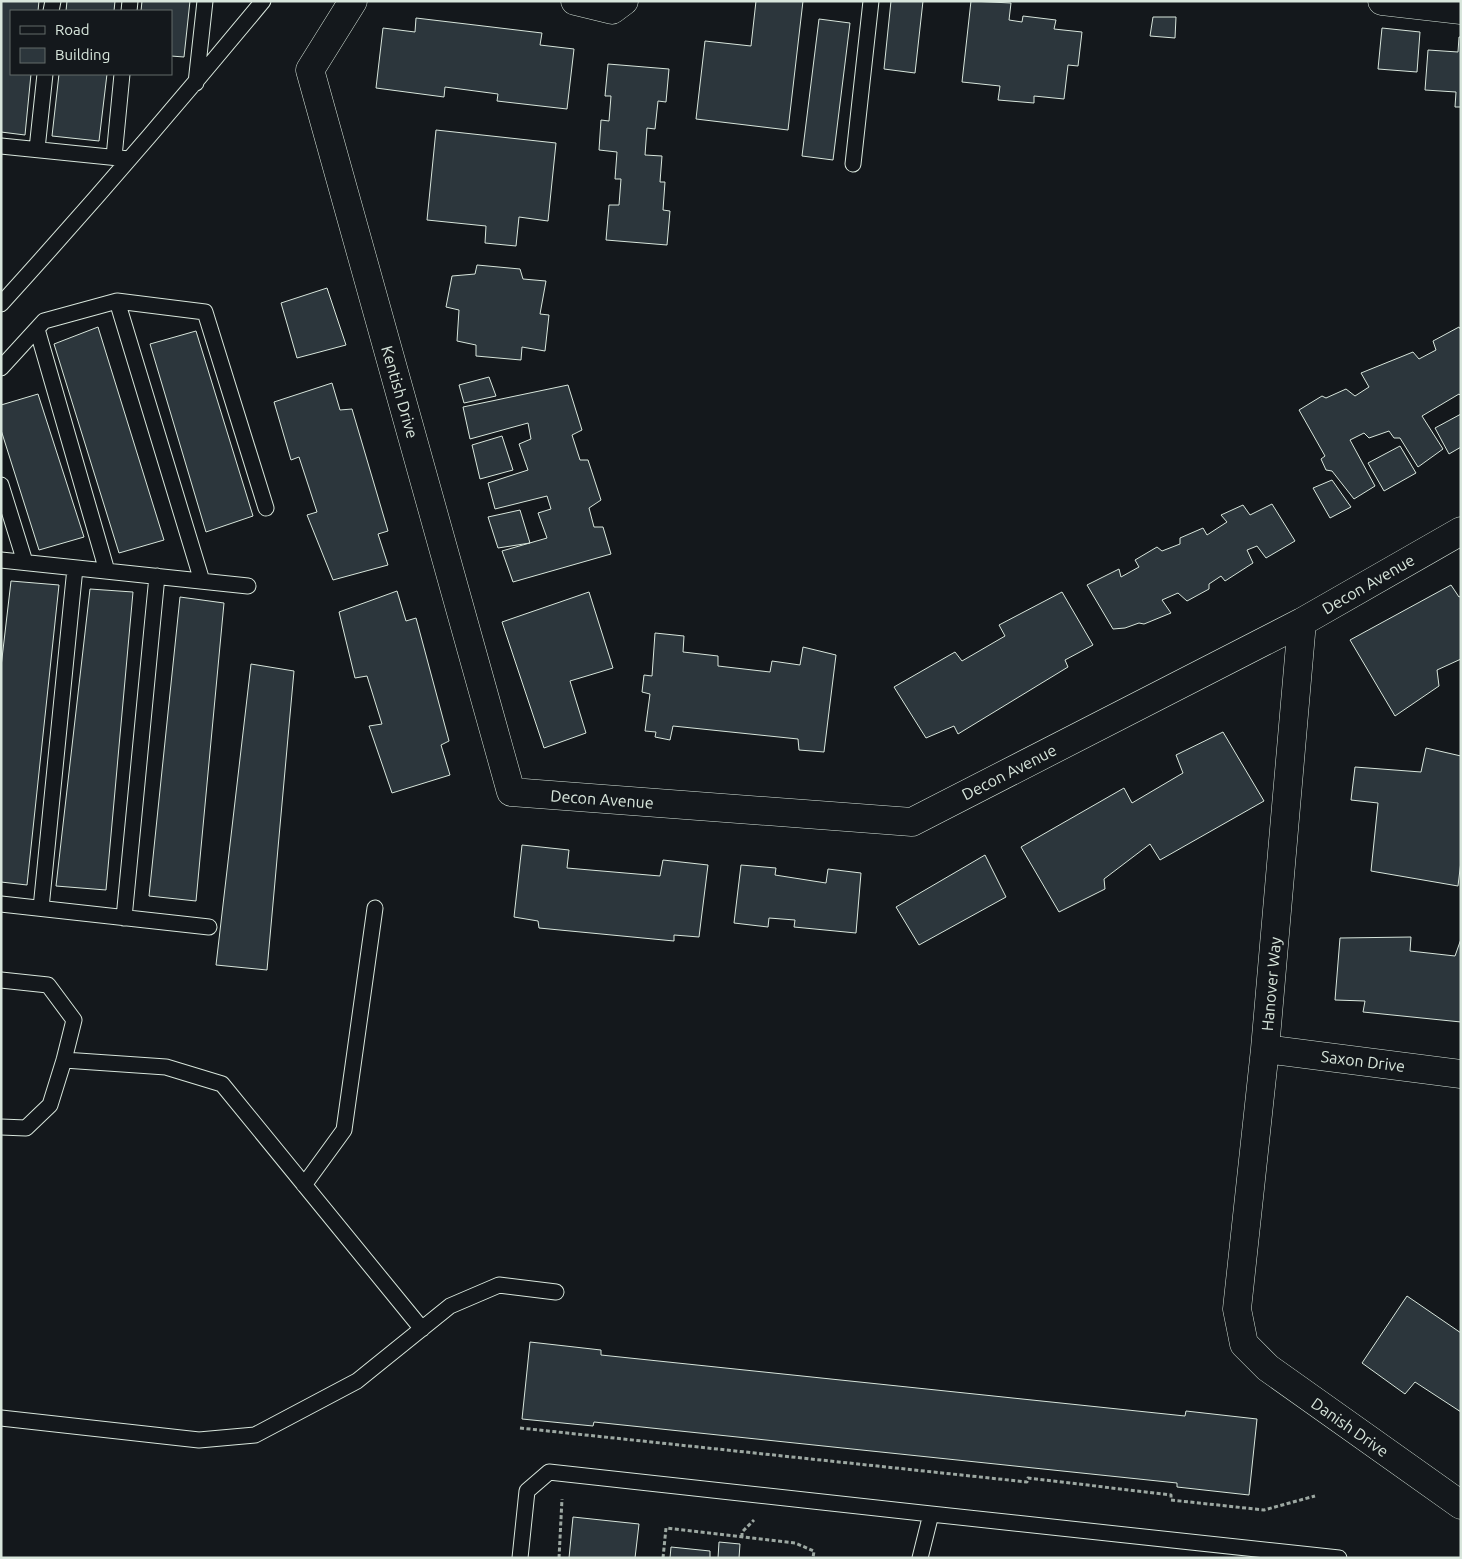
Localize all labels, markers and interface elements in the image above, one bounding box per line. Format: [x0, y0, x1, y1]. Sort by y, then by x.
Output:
legend [10, 10, 172, 75]
text: Road [55, 21, 90, 38]
text: Building [55, 46, 110, 63]
street label: Kentish Drive [378, 344, 422, 440]
street label: Decon Avenue [1319, 550, 1417, 618]
street label: Decon Avenue [959, 740, 1059, 804]
street label: Decon Avenue [550, 786, 654, 812]
street label: Hanover Way [1258, 936, 1284, 1032]
street label: Saxon Drive [1320, 1047, 1406, 1075]
street label: Danish Drive [1308, 1394, 1392, 1460]

